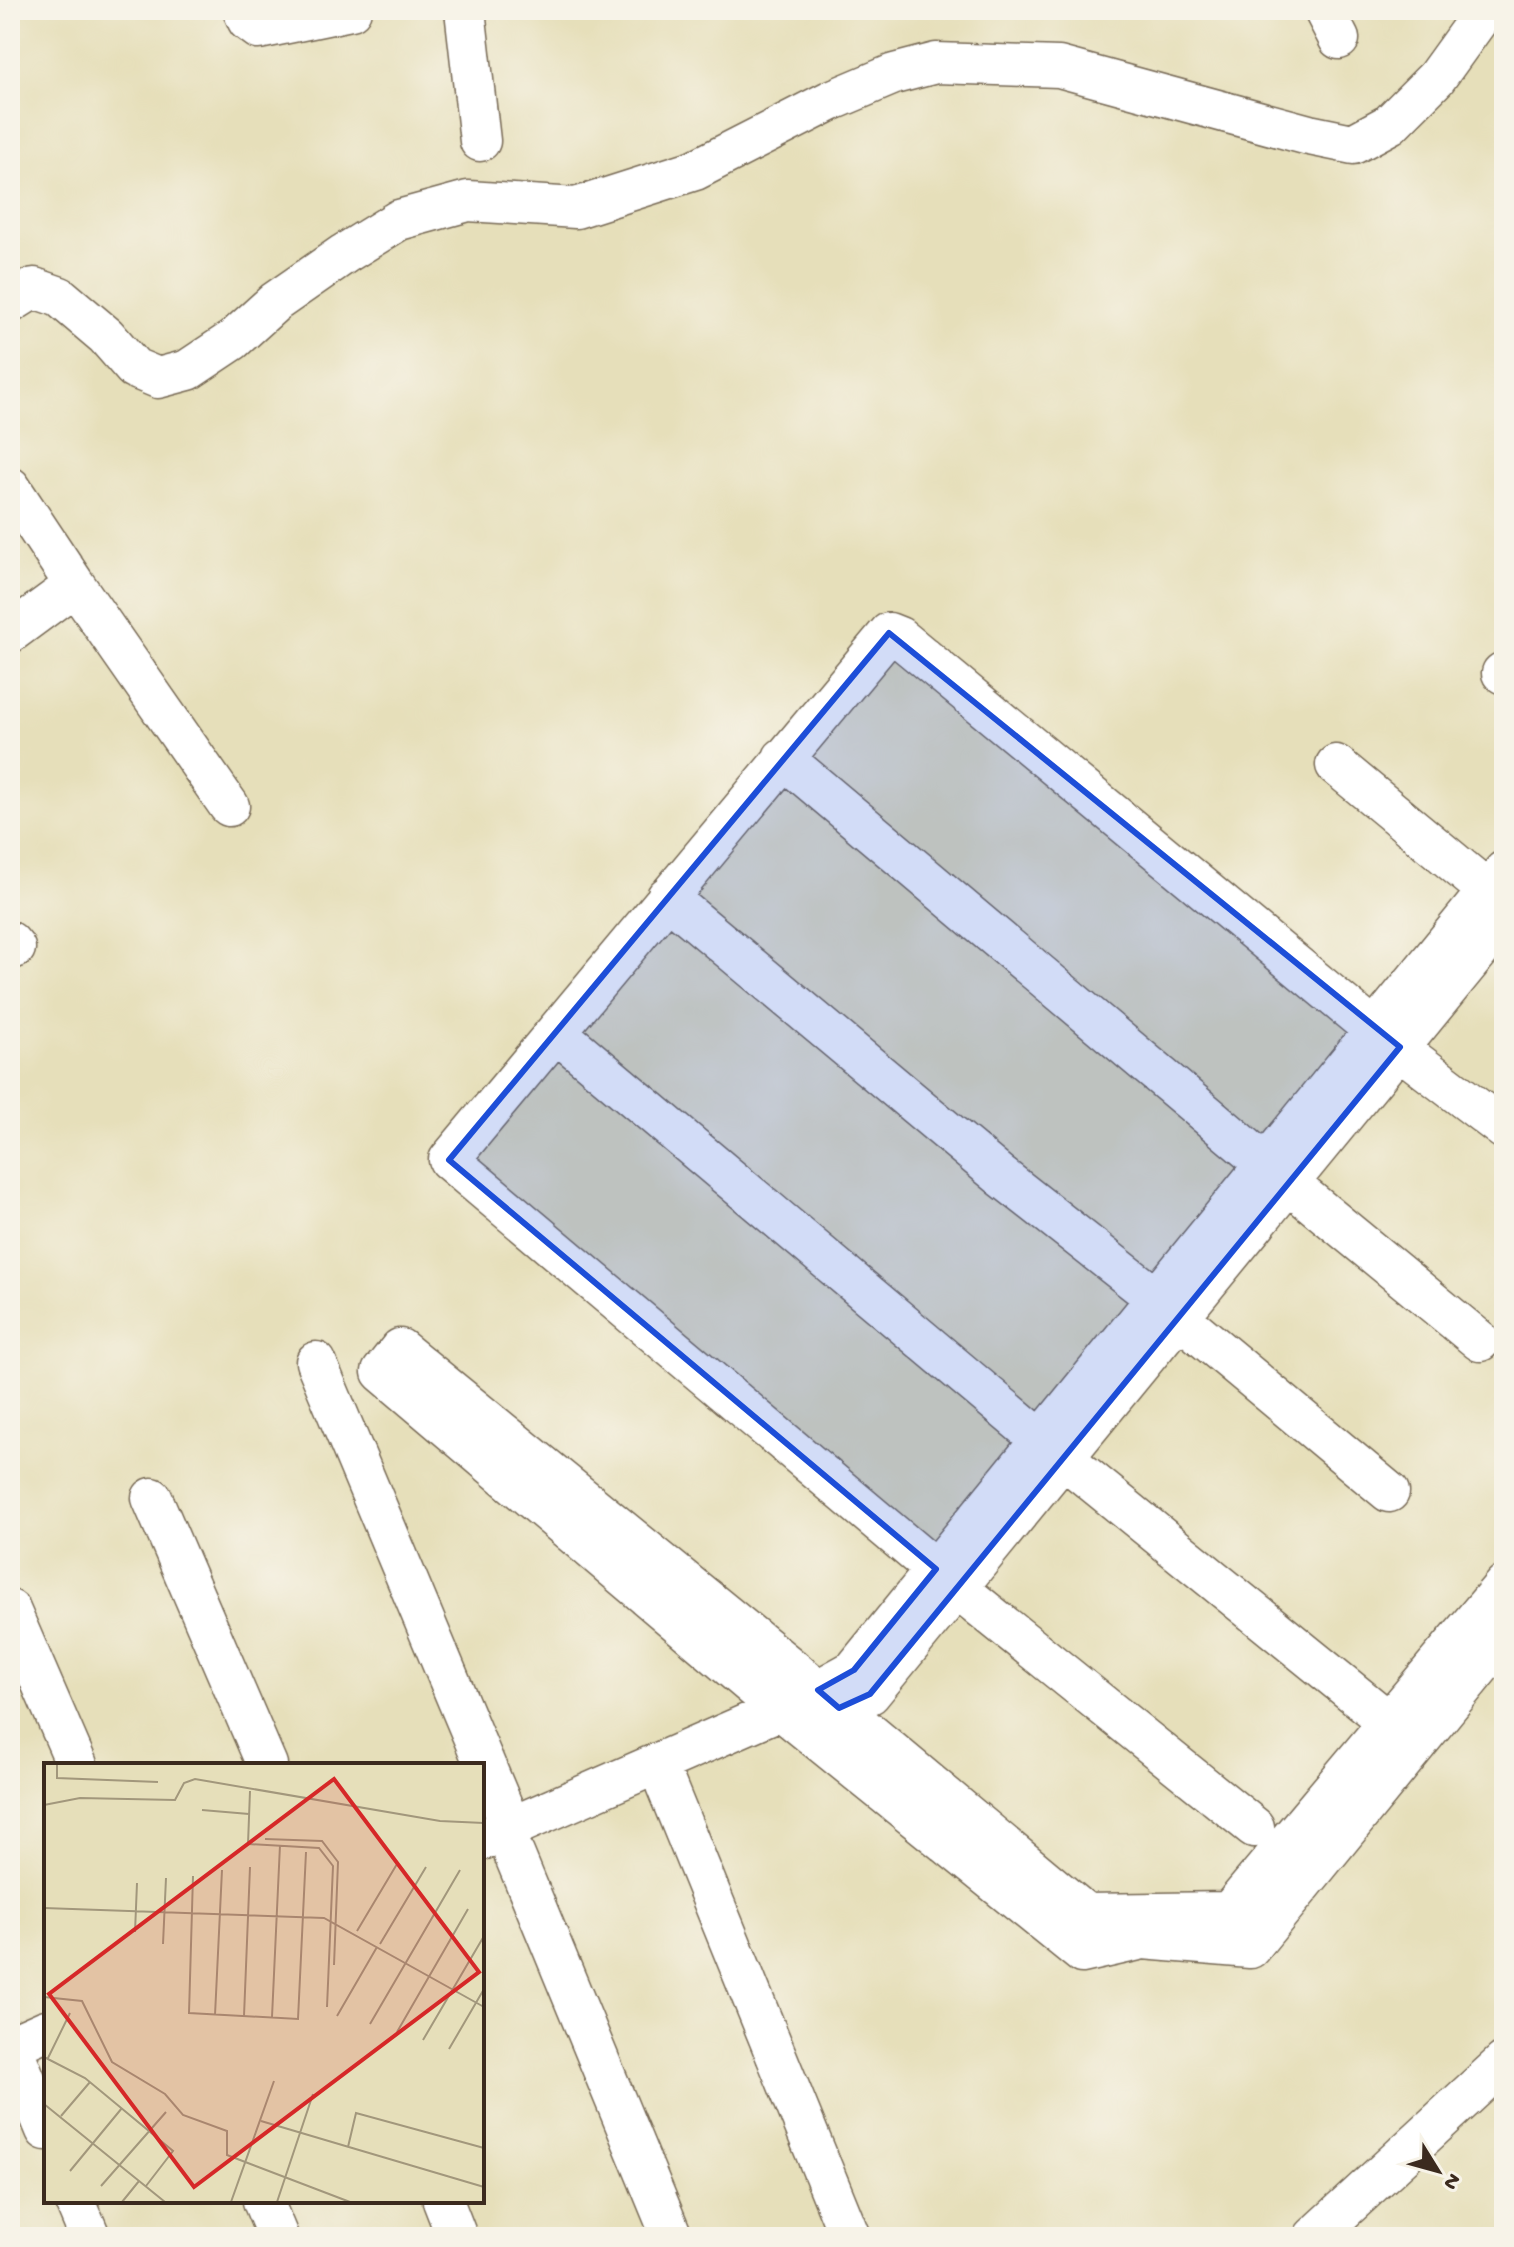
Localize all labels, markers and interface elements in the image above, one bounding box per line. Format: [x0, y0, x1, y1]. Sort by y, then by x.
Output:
inset map [44, 1763, 484, 2203]
north arrow [1398, 2131, 1478, 2211]
text: N [1436, 2167, 1465, 2194]

